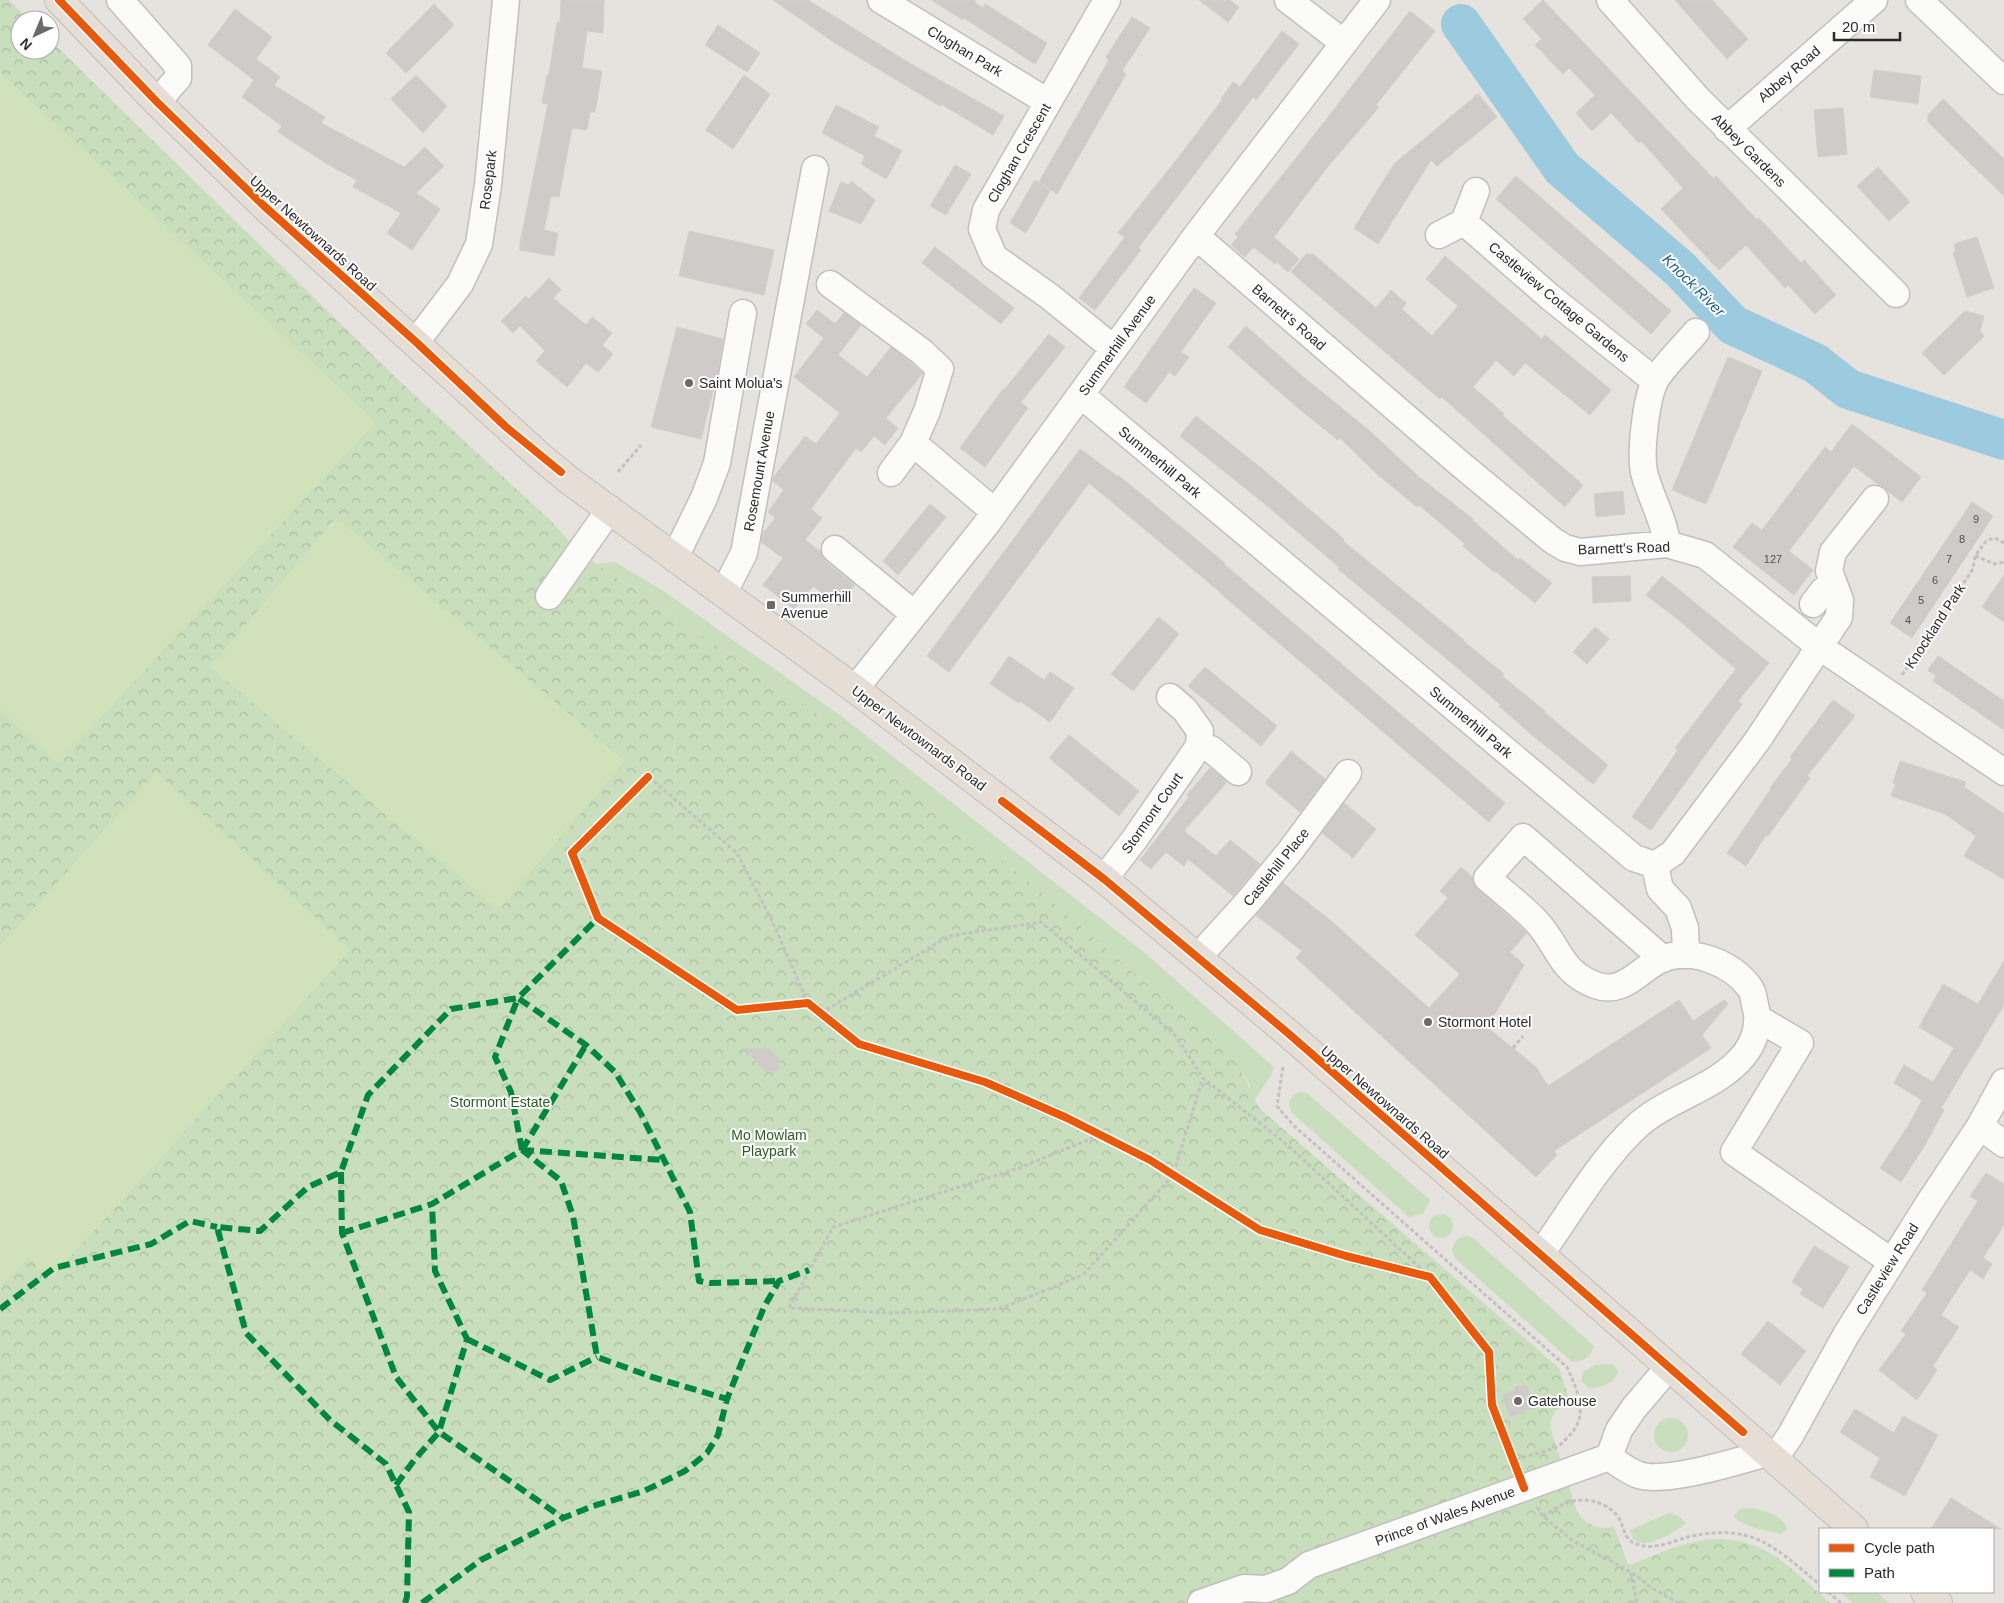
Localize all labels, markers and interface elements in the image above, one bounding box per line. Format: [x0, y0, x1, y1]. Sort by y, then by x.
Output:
north arrow [10, 10, 60, 60]
scale bar [1834, 10, 1900, 42]
text: 20 m [1842, 18, 1875, 35]
street label: Cloghan Park [925, 22, 1006, 80]
text: N [17, 35, 35, 54]
street label: Abbey Road [1755, 43, 1823, 105]
street label: Cloghan Crescent [984, 100, 1054, 206]
street label: Abbey Gardens [1709, 110, 1789, 190]
street label: Rosepark [476, 148, 500, 211]
street label: Upper Newtownards Road [247, 172, 379, 294]
street label: Castleview Cottage Gardens [1486, 239, 1632, 365]
water label: Knock River [1659, 250, 1729, 320]
street label: Barnett's Road [1249, 281, 1329, 353]
street label: Summerhill Avenue [1075, 291, 1159, 398]
place label: Saint Molua's [699, 375, 783, 391]
marker: Saint Molua's [683, 377, 695, 389]
street label: Rosemount Avenue [741, 409, 778, 532]
street label: Summerhill Park [1116, 423, 1205, 502]
house number: 9 [1973, 513, 1979, 525]
house number: 8 [1959, 533, 1965, 545]
street label: Barnett's Road [1578, 538, 1670, 558]
house number: 127 [1764, 553, 1782, 565]
house number: 7 [1946, 553, 1952, 565]
house number: 6 [1932, 574, 1938, 586]
street label: Knockland Park [1902, 580, 1969, 671]
place label: Summerhill Avenue [781, 589, 851, 621]
house number: 5 [1918, 594, 1924, 606]
marker: Summerhill Avenue [765, 599, 777, 611]
house number: 4 [1905, 614, 1911, 626]
street label: Upper Newtownards Road [849, 682, 989, 794]
street label: Summerhill Park [1427, 683, 1516, 762]
street label: Stormont Court [1118, 769, 1186, 856]
street label: Castlehill Place [1240, 825, 1312, 909]
place label: Stormont Hotel [1438, 1014, 1531, 1030]
marker: Stormont Hotel [1422, 1016, 1434, 1028]
street label: Upper Newtownards Road [1318, 1042, 1452, 1162]
park label: Stormont Estate [450, 1094, 550, 1110]
park label: Mo Mowlam Playpark [731, 1127, 807, 1159]
street label: Castleview Road [1852, 1220, 1922, 1318]
place label: Gatehouse [1528, 1393, 1597, 1409]
marker: Gatehouse [1512, 1395, 1524, 1407]
street label: Prince of Wales Avenue [1373, 1483, 1517, 1549]
legend [1819, 1528, 1994, 1593]
text: Cycle path [1864, 1539, 1935, 1556]
text: Path [1864, 1564, 1895, 1581]

